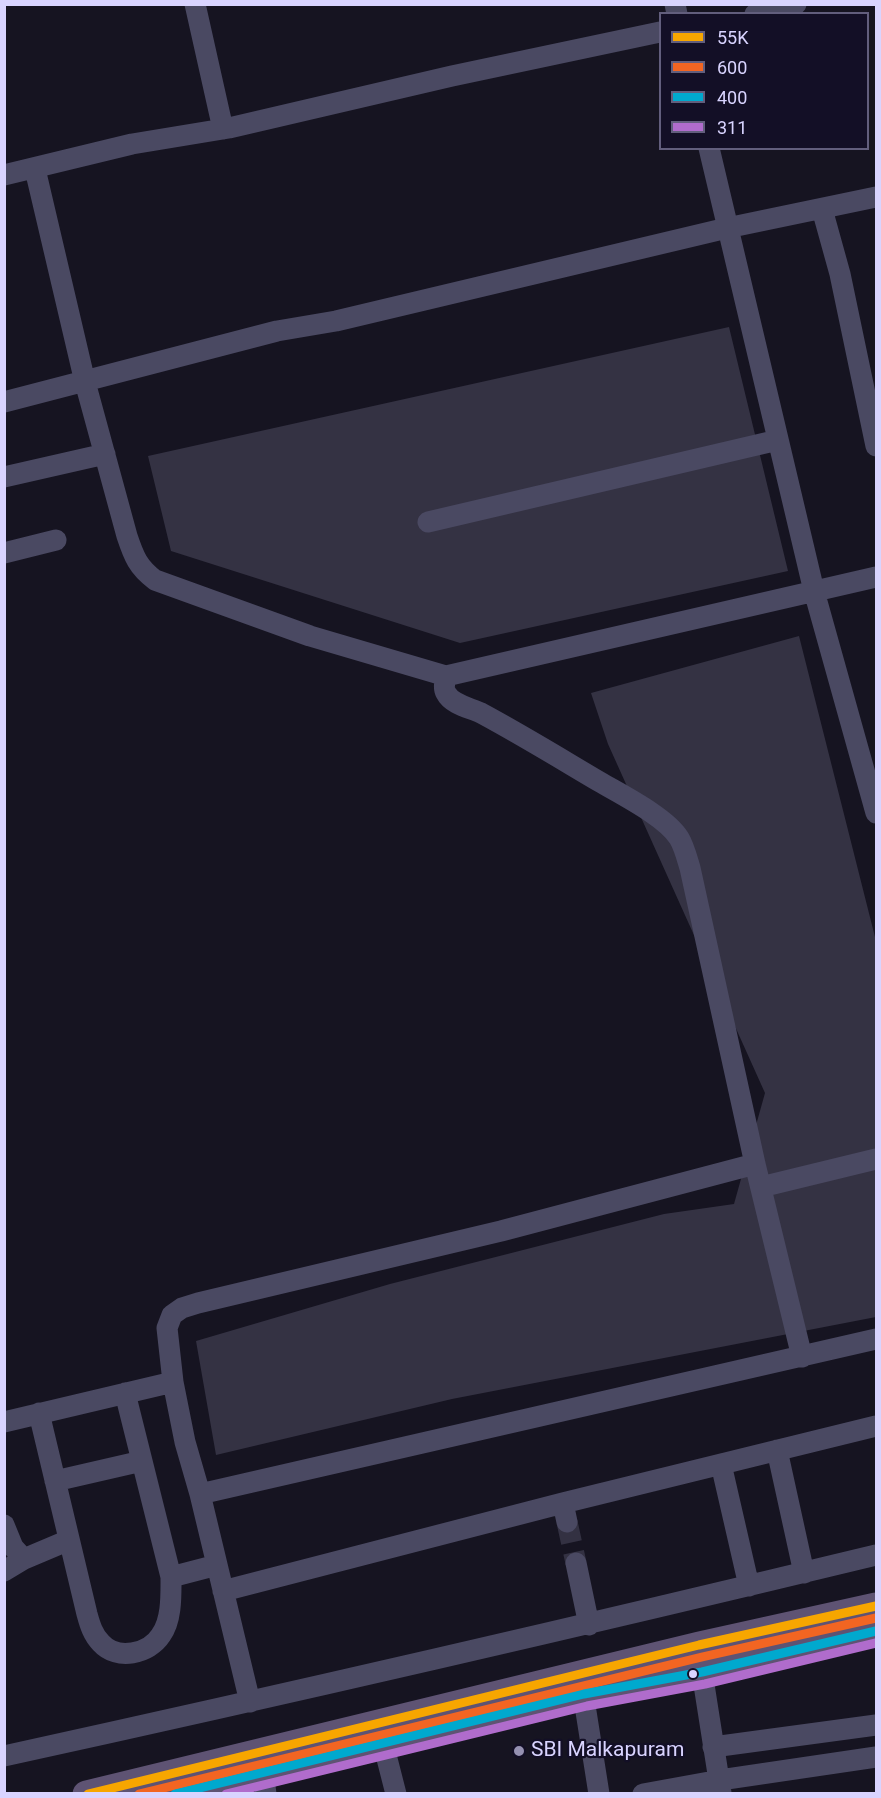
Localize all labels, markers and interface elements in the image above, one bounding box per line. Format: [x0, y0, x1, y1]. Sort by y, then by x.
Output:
legend [659, 12, 869, 150]
text: 55K [717, 27, 749, 48]
text: 600 [717, 57, 747, 78]
text: 400 [717, 87, 747, 108]
text: 311 [717, 117, 747, 138]
unlabelled marker [687, 1668, 699, 1680]
place label: SBI Malkapuram [531, 1738, 684, 1764]
marker: SBI Malkapuram [512, 1744, 526, 1758]

